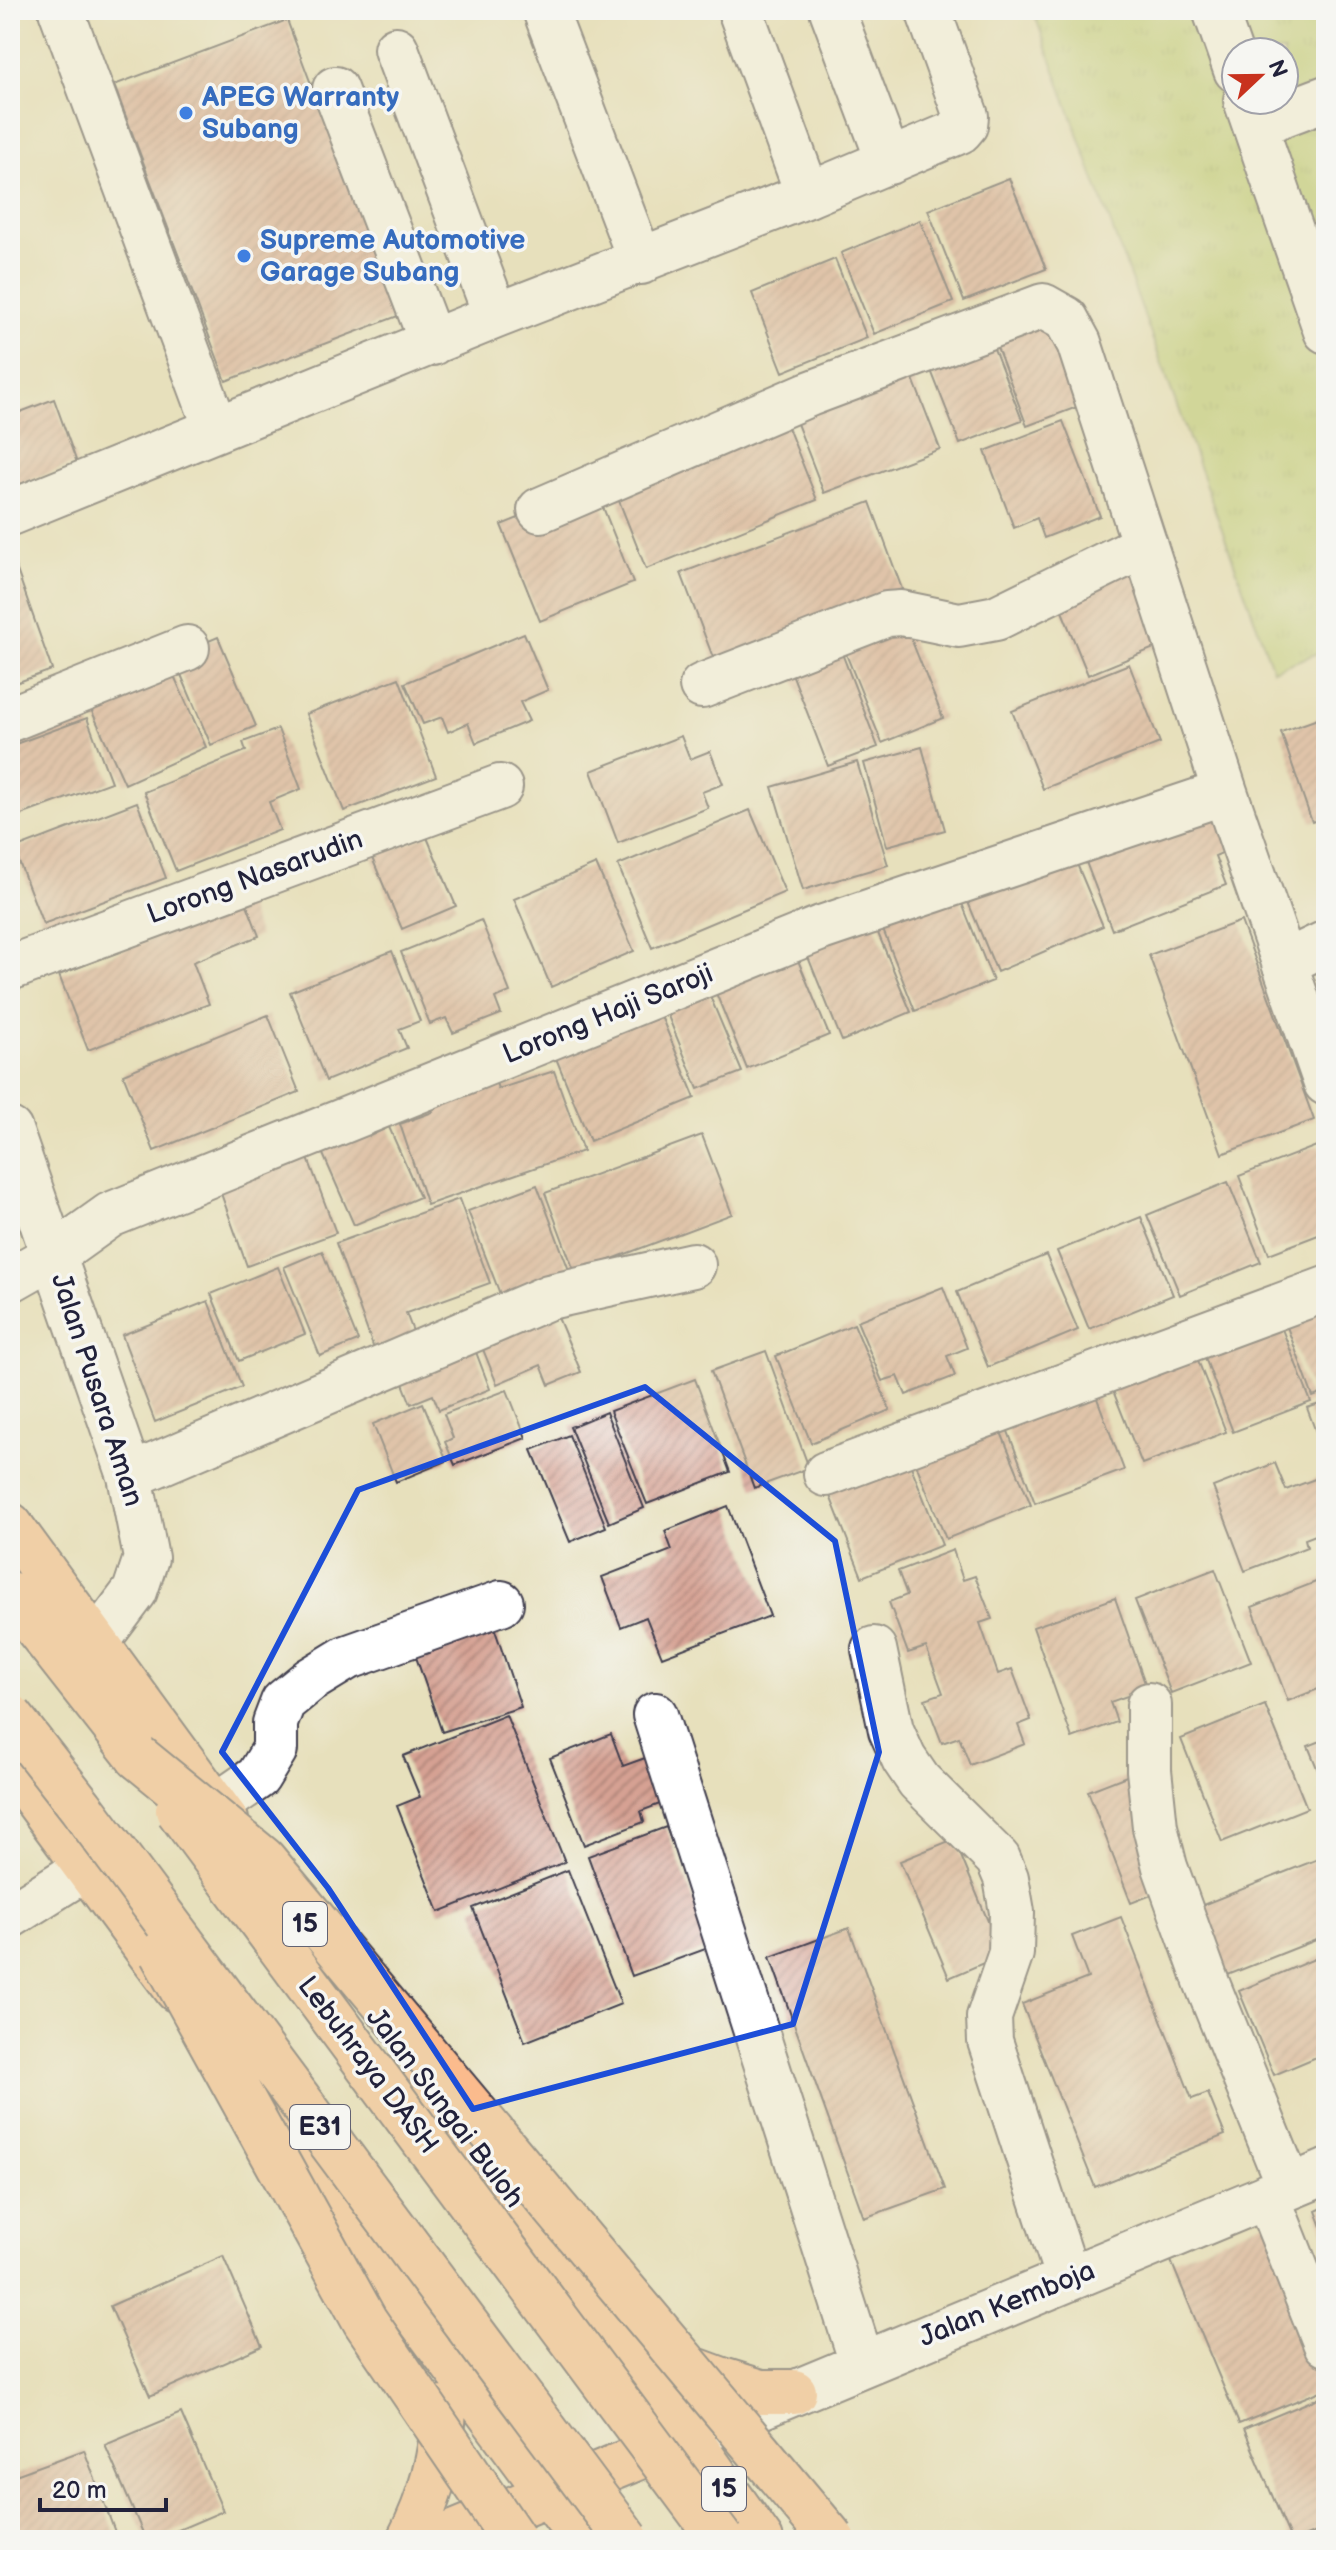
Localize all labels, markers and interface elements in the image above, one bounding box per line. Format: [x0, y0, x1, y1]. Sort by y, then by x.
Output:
north arrow [1220, 36, 1300, 116]
text: N [1262, 56, 1293, 82]
place label: APEG Warranty Subang [201, 81, 399, 146]
marker: APEG Warranty Subang [177, 104, 195, 122]
place label: Supreme Automotive Garage Subang [260, 224, 525, 289]
marker: Supreme Automotive Garage Subang [235, 247, 253, 265]
street label: Lorong Nasarudin [143, 823, 367, 931]
street label: Lorong Haji Saroji [498, 957, 718, 1071]
street label: Jalan Pusara Aman [44, 1269, 150, 1511]
road number: 15 [283, 1902, 327, 1946]
street label: Lebuhraya DASH [291, 1970, 445, 2160]
street label: Jalan Sungai Buloh [359, 2002, 531, 2214]
road number: E31 [290, 2105, 350, 2149]
street label: Jalan Kemboja [914, 2254, 1100, 2354]
scale bar [40, 2462, 166, 2512]
road number: 15 [702, 2467, 746, 2511]
text: 20 m [52, 2476, 107, 2505]

